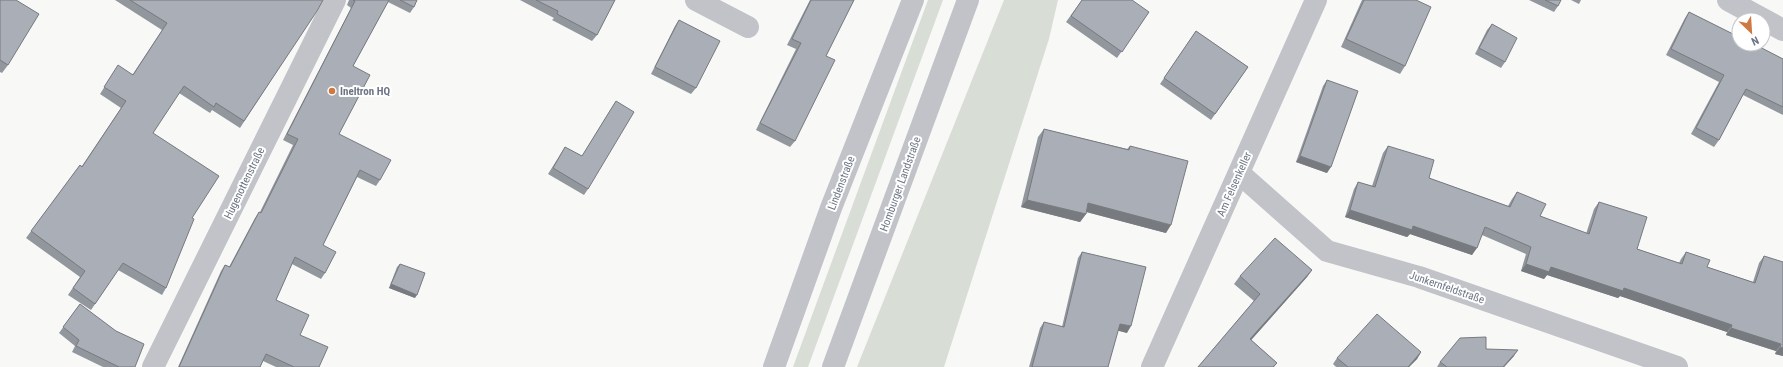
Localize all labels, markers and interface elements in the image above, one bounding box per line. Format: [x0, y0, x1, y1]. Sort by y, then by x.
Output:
north arrow [1731, 12, 1771, 52]
text: N [1749, 33, 1761, 48]
place label: Ineltron HQ [340, 85, 390, 98]
marker: Ineltron HQ [327, 86, 337, 96]
street label: Homburger Landstraße [877, 135, 924, 233]
street label: Hugenottenstraße [221, 145, 267, 221]
street label: Am Felsenkeller [1214, 149, 1255, 218]
street label: Lindenstraße [825, 154, 858, 212]
street label: Junkernfeldstraße [1408, 269, 1486, 306]

